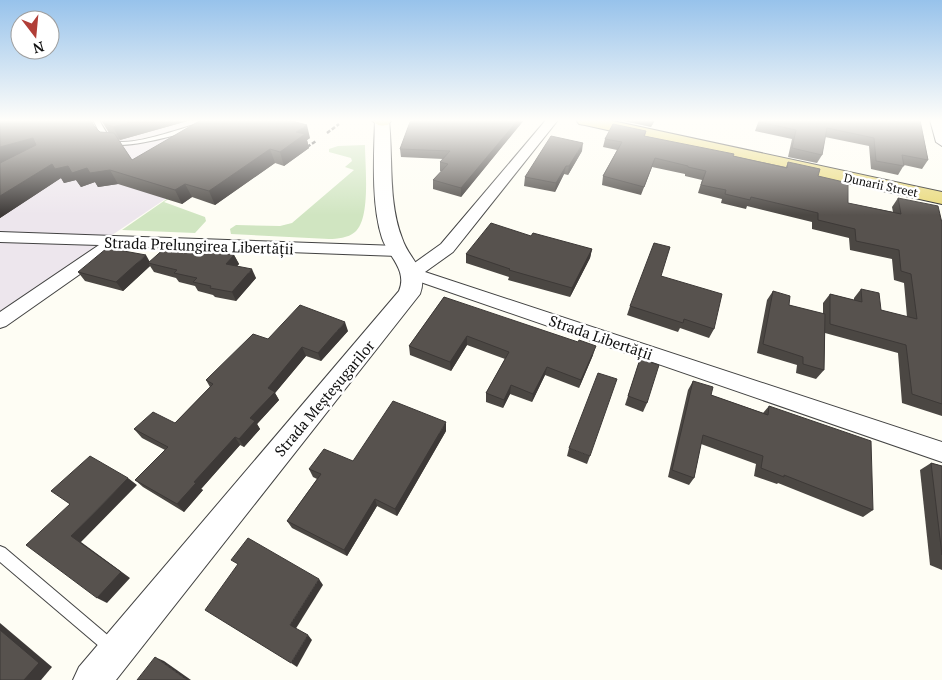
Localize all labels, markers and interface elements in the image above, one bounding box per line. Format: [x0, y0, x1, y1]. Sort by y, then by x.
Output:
north arrow [10, 10, 60, 60]
text: N [31, 37, 46, 59]
street label: Dunarii Street [843, 170, 920, 200]
street label: Strada Prelungirea Libertății [104, 232, 294, 258]
street label: Strada Libertății [546, 310, 656, 364]
street label: Strada Meșteșugarilor [269, 335, 379, 460]

